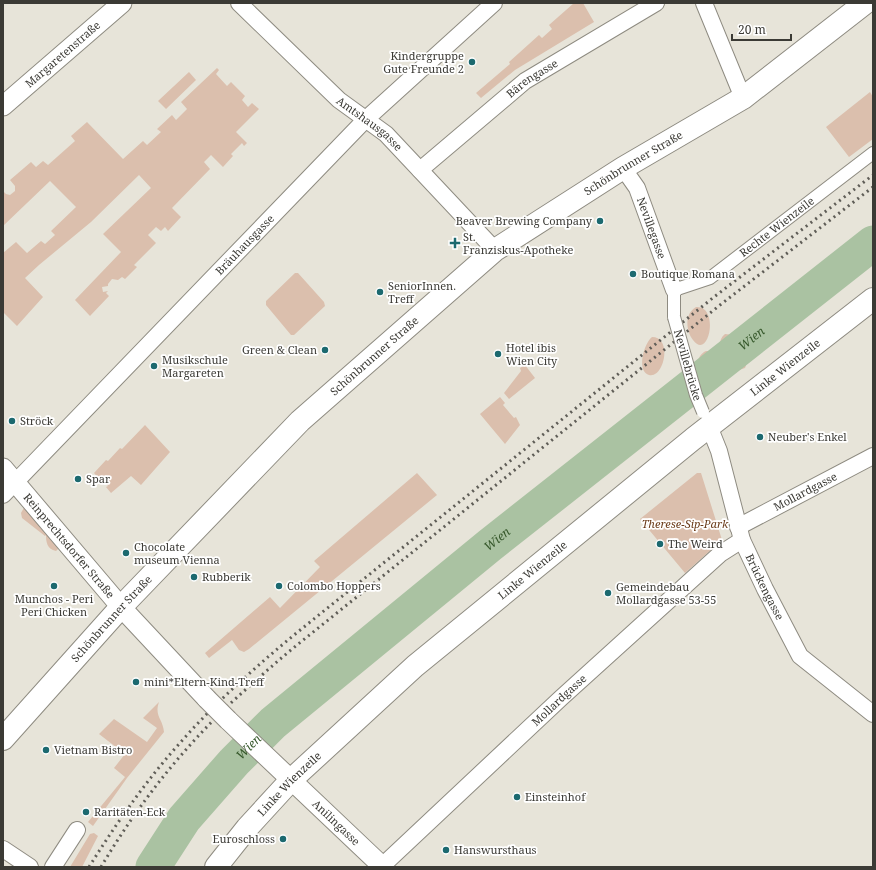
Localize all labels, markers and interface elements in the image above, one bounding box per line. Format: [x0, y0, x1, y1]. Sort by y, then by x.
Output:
scale bar [732, 16, 791, 42]
street label: Margaretenstraße [22, 17, 103, 91]
text: 20 m [738, 21, 766, 38]
place label: Kindergruppe Gute Freunde 2 [383, 48, 464, 76]
street label: Bärengasse [503, 55, 561, 101]
marker: Kindergruppe Gute Freunde 2 [467, 57, 477, 67]
street label: Amtshausgasse [334, 93, 406, 154]
street label: Schönbrunner Straße [581, 127, 685, 198]
street label: Rechte Wienzeile [736, 193, 817, 260]
street label: Nevillegasse [634, 195, 670, 261]
street label: Bräuhausgasse [212, 211, 277, 278]
place label: Beaver Brewing Company [456, 213, 593, 228]
marker: Beaver Brewing Company [595, 216, 605, 226]
place label: St. Franziskus-Apotheke [463, 229, 573, 257]
marker: St. Franziskus-Apotheke [450, 238, 460, 248]
place label: Boutique Romana [641, 266, 735, 281]
marker: Boutique Romana [628, 269, 638, 279]
place label: SeniorInnen. Treff [388, 278, 456, 306]
marker: SeniorInnen. Treff [375, 287, 385, 297]
street label: Schönbrunner Straße [327, 313, 421, 398]
water label: Wien [735, 323, 768, 354]
street label: Nevillebrücke [671, 328, 706, 403]
street label: Linke Wienzeile [747, 335, 823, 399]
place label: Hotel ibis Wien City [506, 340, 558, 368]
place label: Green & Clean [242, 342, 317, 357]
marker: Green & Clean [320, 345, 330, 355]
marker: Hotel ibis Wien City [493, 349, 503, 359]
place label: Musikschule Margareten [162, 352, 228, 380]
marker: Musikschule Margareten [149, 361, 159, 371]
place label: Ströck [20, 413, 54, 428]
marker: Ströck [7, 416, 17, 426]
place label: Neuber's Enkel [768, 429, 847, 444]
marker: Neuber's Enkel [755, 432, 765, 442]
street label: Mollardgasse [771, 468, 839, 514]
place label: Spar [86, 471, 111, 486]
marker: Spar [73, 474, 83, 484]
street label: Reinprechtsdorfer Straße [21, 490, 118, 601]
park label: Therese-Sip-Park [642, 516, 729, 531]
water label: Wien [480, 523, 514, 555]
place label: The Weird [668, 536, 723, 551]
street label: Linke Wienzeile [495, 537, 570, 602]
place label: Chocolate museum Vienna [134, 539, 220, 567]
marker: The Weird [655, 539, 665, 549]
marker: Chocolate museum Vienna [121, 548, 131, 558]
street label: Brückengasse [743, 551, 788, 622]
place label: Rubberik [202, 569, 251, 584]
street label: Schönbrunner Straße [67, 571, 155, 665]
marker: Rubberik [189, 572, 199, 582]
place label: Colombo Hoppers [287, 578, 381, 593]
place label: Gemeindebau Mollardgasse 53-55 [616, 579, 716, 607]
marker: Munchos - Peri Peri Chicken [49, 581, 59, 591]
marker: Colombo Hoppers [274, 581, 284, 591]
marker: Gemeindebau Mollardgasse 53-55 [603, 588, 613, 598]
place label: Munchos - Peri Peri Chicken [15, 591, 94, 619]
street label: Mollardgasse [528, 671, 589, 729]
place label: mini*Eltern-Kind-Treff [144, 674, 265, 689]
marker: mini*Eltern-Kind-Treff [131, 677, 141, 687]
water label: Wien [232, 730, 265, 763]
place label: Vietnam Bistro [54, 742, 132, 757]
marker: Vietnam Bistro [41, 745, 51, 755]
street label: Linke Wienzeile [254, 748, 324, 819]
place label: Einsteinhof [525, 789, 586, 804]
marker: Einsteinhof [512, 792, 522, 802]
street label: Anilingasse [309, 796, 364, 848]
place label: Raritäten-Eck [94, 804, 166, 819]
marker: Raritäten-Eck [81, 807, 91, 817]
place label: Euroschloss [213, 831, 275, 846]
marker: Euroschloss [278, 834, 288, 844]
place label: Hanswursthaus [454, 842, 537, 857]
marker: Hanswursthaus [441, 845, 451, 855]

